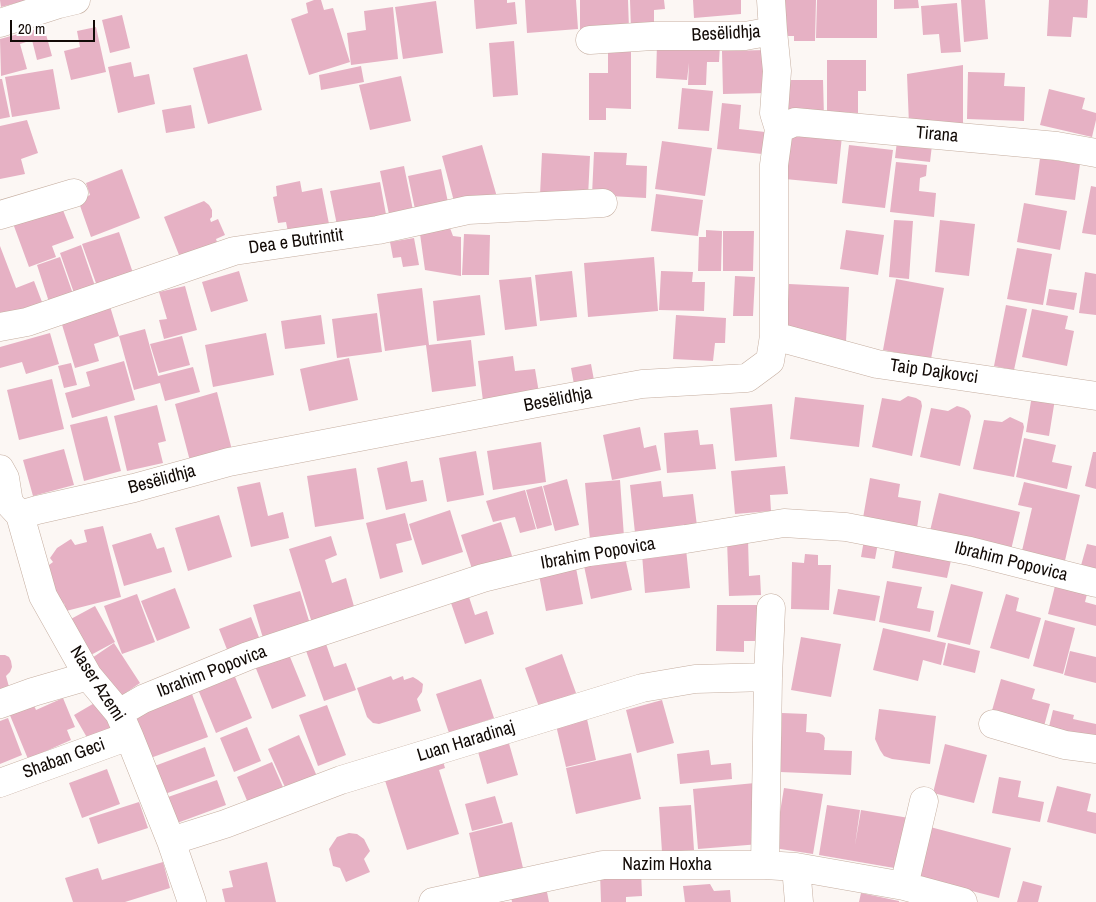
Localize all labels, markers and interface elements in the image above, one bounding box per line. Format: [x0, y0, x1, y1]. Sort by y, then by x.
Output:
scale bar [12, 10, 98, 42]
text: 20 m [18, 18, 45, 39]
street label: Besëlidhja [691, 21, 761, 47]
street label: Tirana [915, 122, 959, 148]
street label: Dea e Butrintit [247, 225, 345, 259]
street label: Taip Dajkovci [888, 355, 980, 389]
street label: Besëlidhja [522, 383, 594, 417]
street label: Besëlidhja [126, 461, 198, 499]
street label: Ibrahim Popovica [539, 533, 657, 575]
street label: Ibrahim Popovica [952, 538, 1070, 586]
street label: Ibrahim Popovica [154, 641, 270, 703]
street label: Naser Azemi [65, 642, 129, 726]
street label: Luan Haradinaj [415, 717, 517, 767]
street label: Shaban Geci [20, 734, 108, 784]
street label: Nazim Hoxha [622, 854, 712, 876]

